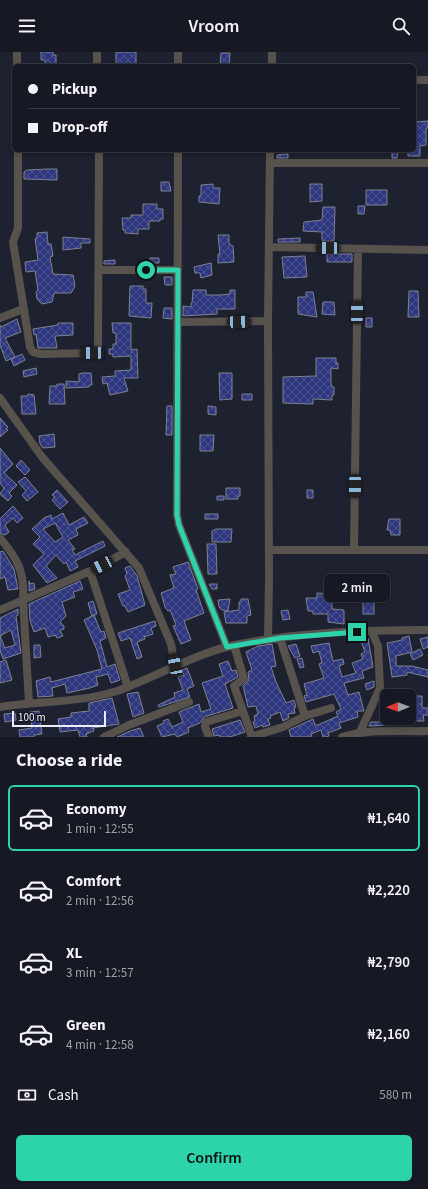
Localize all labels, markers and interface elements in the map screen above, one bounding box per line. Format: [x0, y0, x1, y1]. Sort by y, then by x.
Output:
text: Vroom [189, 14, 239, 39]
icon: menu [16, 15, 38, 37]
icon: search [390, 15, 412, 37]
text: Pickup [52, 79, 97, 100]
text: Drop-off [52, 117, 107, 138]
car [316, 242, 340, 254]
route start [137, 261, 155, 279]
car [351, 300, 363, 324]
car [227, 316, 251, 328]
car [80, 347, 104, 359]
car [349, 474, 361, 498]
car [89, 554, 115, 576]
callout: 2 min [324, 574, 390, 602]
text: 2 min [342, 579, 372, 597]
route end [348, 623, 366, 641]
car [167, 652, 183, 678]
north arrow [380, 689, 416, 725]
map controls [380, 689, 416, 725]
scale bar [12, 709, 106, 728]
text: 100 m [18, 710, 46, 725]
text: Choose a ride [16, 748, 122, 773]
text: Economy [66, 799, 127, 820]
icon: car [18, 800, 54, 836]
text: ₦1,640 [367, 808, 410, 829]
text: 1 min · 12:55 [66, 820, 134, 838]
text: Comfort [66, 871, 121, 892]
icon: car [18, 872, 54, 908]
text: ₦2,220 [367, 880, 410, 901]
text: 2 min · 12:56 [66, 892, 134, 910]
text: XL [66, 943, 82, 964]
icon: car [18, 944, 54, 980]
text: ₦2,790 [367, 952, 410, 973]
text: 3 min · 12:57 [66, 964, 134, 982]
text: Green [66, 1015, 106, 1036]
icon: car [18, 1016, 54, 1052]
text: ₦2,160 [367, 1024, 410, 1045]
text: 4 min · 12:58 [66, 1036, 134, 1054]
icon: cash [16, 1084, 38, 1106]
text: Cash [48, 1085, 79, 1106]
text: 580 m [379, 1086, 412, 1104]
button: Confirm [16, 1135, 412, 1181]

